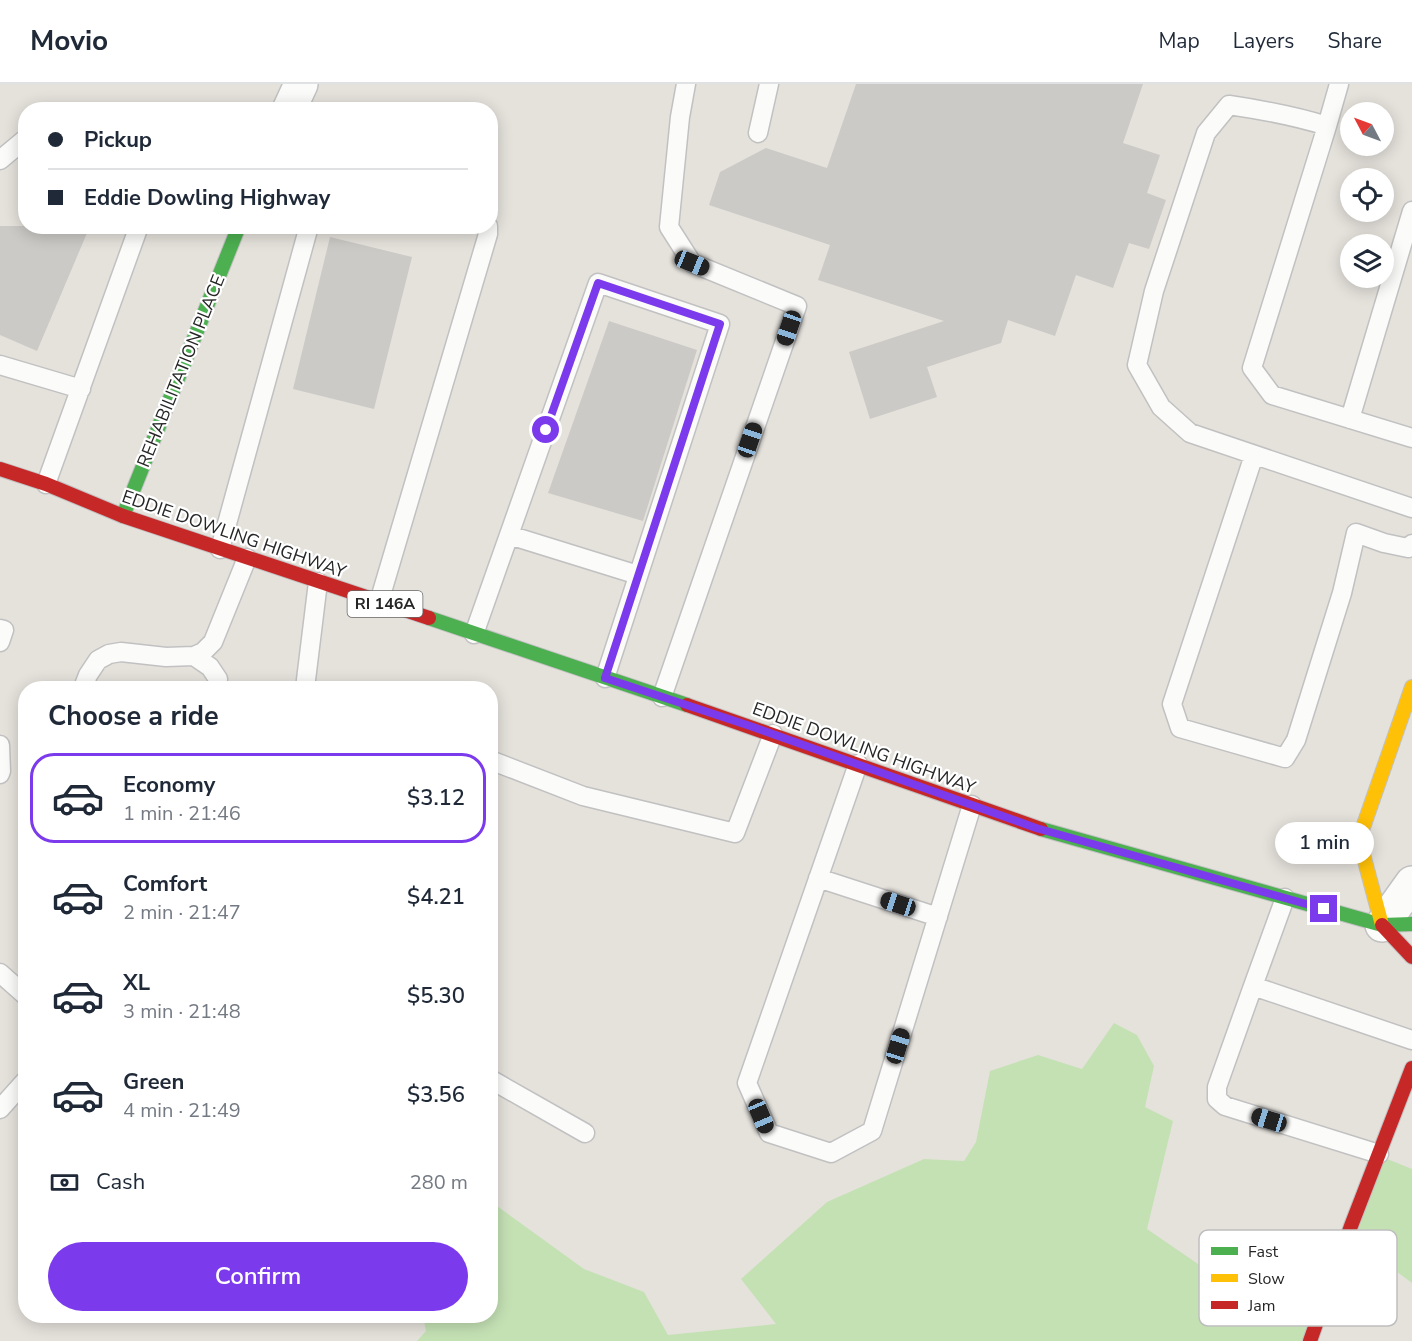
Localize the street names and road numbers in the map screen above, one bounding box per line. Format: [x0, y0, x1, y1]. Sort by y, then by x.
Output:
street label: REHABILITATION PLACE [131, 271, 231, 471]
street label: EDDIE DOWLING HIGHWAY [119, 484, 350, 584]
road number: RI 146A [348, 591, 422, 617]
street label: EDDIE DOWLING HIGHWAY [749, 696, 979, 800]

